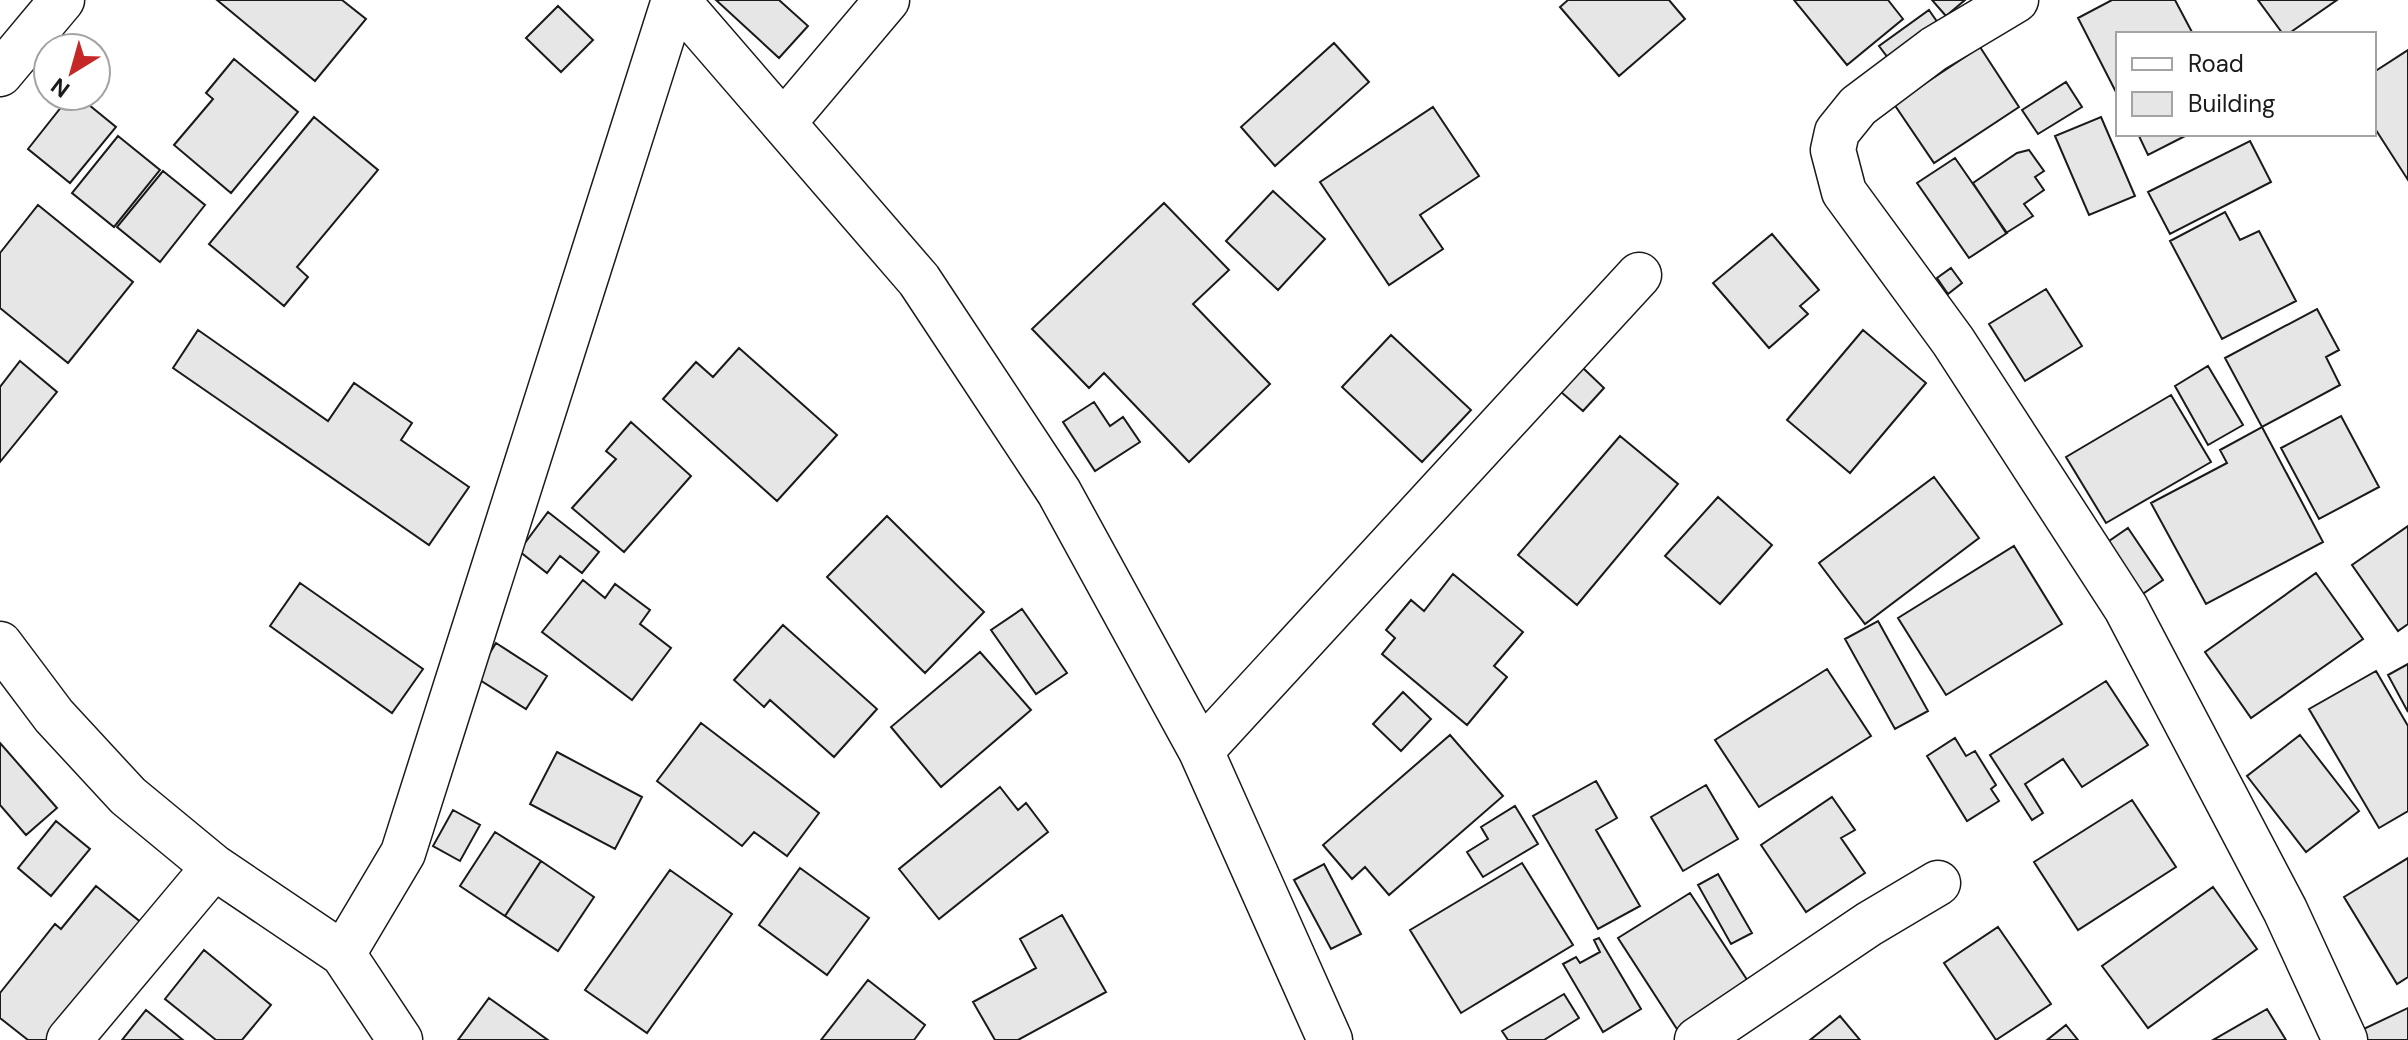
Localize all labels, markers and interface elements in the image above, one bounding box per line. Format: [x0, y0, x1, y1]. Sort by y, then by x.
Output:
north arrow [32, 32, 112, 112]
legend [2116, 32, 2376, 136]
text: Road [2188, 48, 2244, 79]
text: N [45, 71, 75, 104]
text: Building [2188, 88, 2275, 119]

